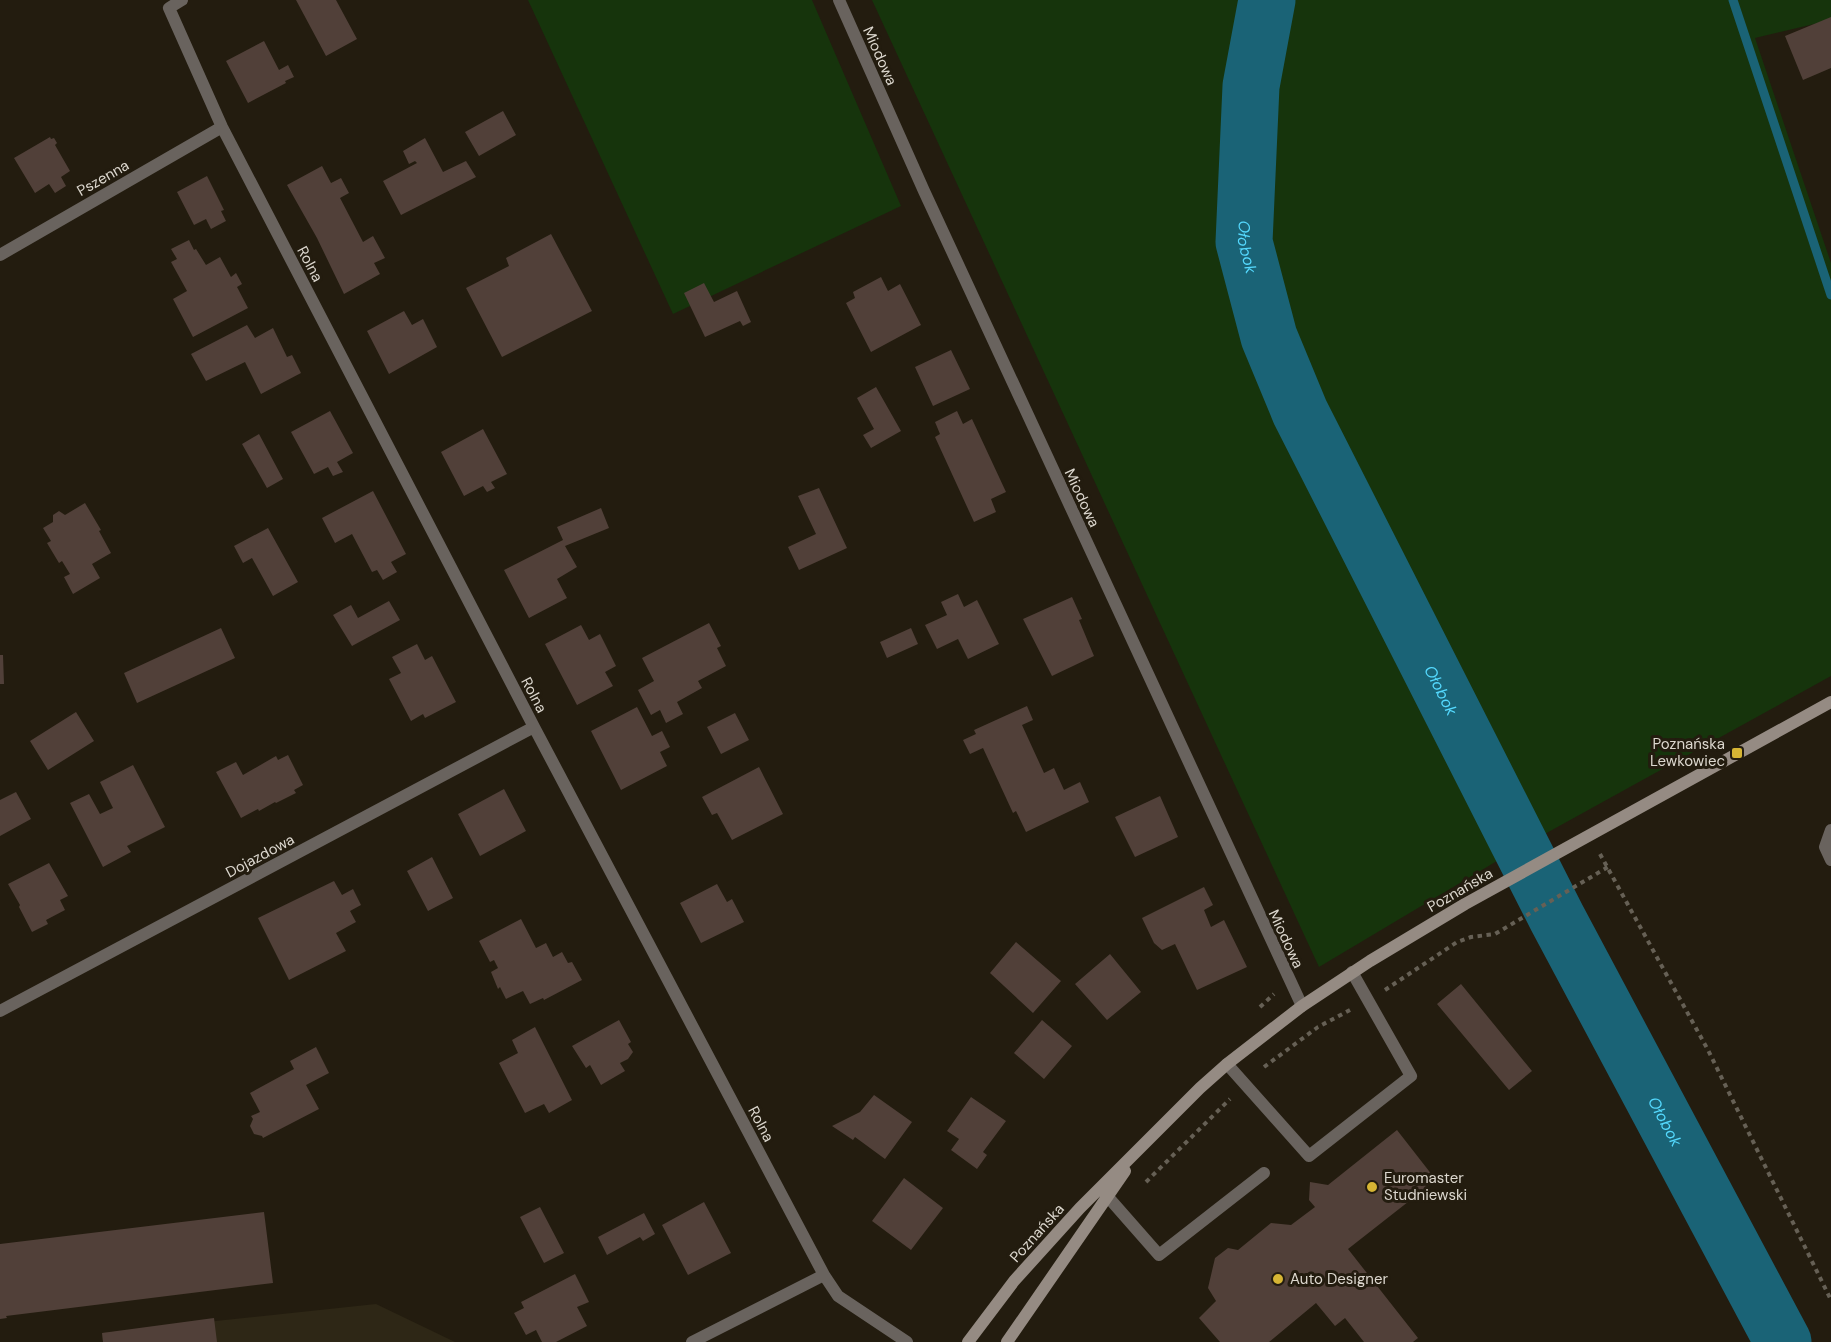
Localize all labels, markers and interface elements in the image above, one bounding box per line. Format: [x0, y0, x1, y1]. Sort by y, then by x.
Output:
street label: Miodowa [858, 23, 902, 89]
street label: Pszenna [73, 155, 133, 201]
water label: Ołobok [1233, 220, 1263, 277]
street label: Rolna [292, 243, 328, 285]
street label: Miodowa [1060, 465, 1104, 531]
water label: Ołobok [1420, 661, 1463, 720]
street label: Rolna [516, 674, 552, 716]
place label: Poznańska Lewkowiec [1650, 734, 1725, 771]
marker: Poznańska Lewkowiec [1730, 746, 1744, 760]
street label: Dojazdowa [222, 830, 298, 882]
street label: Poznańska [1424, 863, 1496, 917]
street label: Miodowa [1264, 906, 1308, 972]
water label: Ołobok [1643, 1093, 1688, 1151]
street label: Rolna [743, 1103, 779, 1145]
place label: Euromaster Studniewski [1384, 1168, 1467, 1205]
marker: Euromaster Studniewski [1365, 1180, 1379, 1194]
street label: Poznańska [1005, 1199, 1069, 1267]
place label: Auto Designer [1290, 1269, 1388, 1289]
marker: Auto Designer [1271, 1272, 1285, 1286]

